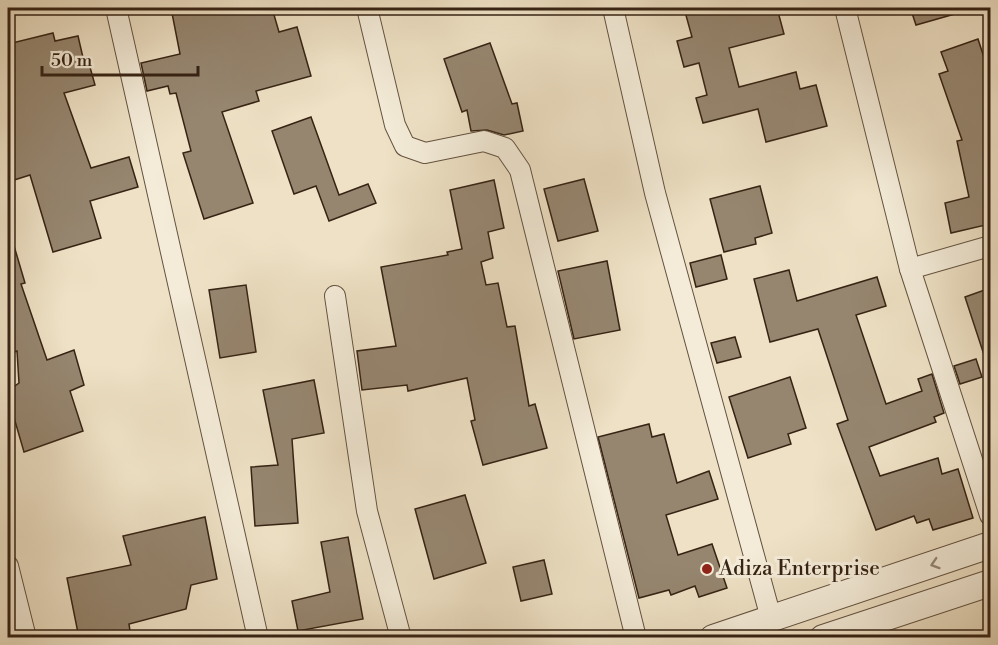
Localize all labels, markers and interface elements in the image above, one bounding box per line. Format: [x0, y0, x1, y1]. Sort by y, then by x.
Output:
scale bar [42, 39, 198, 77]
text: 50 m [51, 49, 93, 72]
place label: Adiza Enterprise [718, 556, 880, 582]
one-way arrow [930, 557, 941, 569]
marker: Adiza Enterprise [700, 562, 714, 576]

